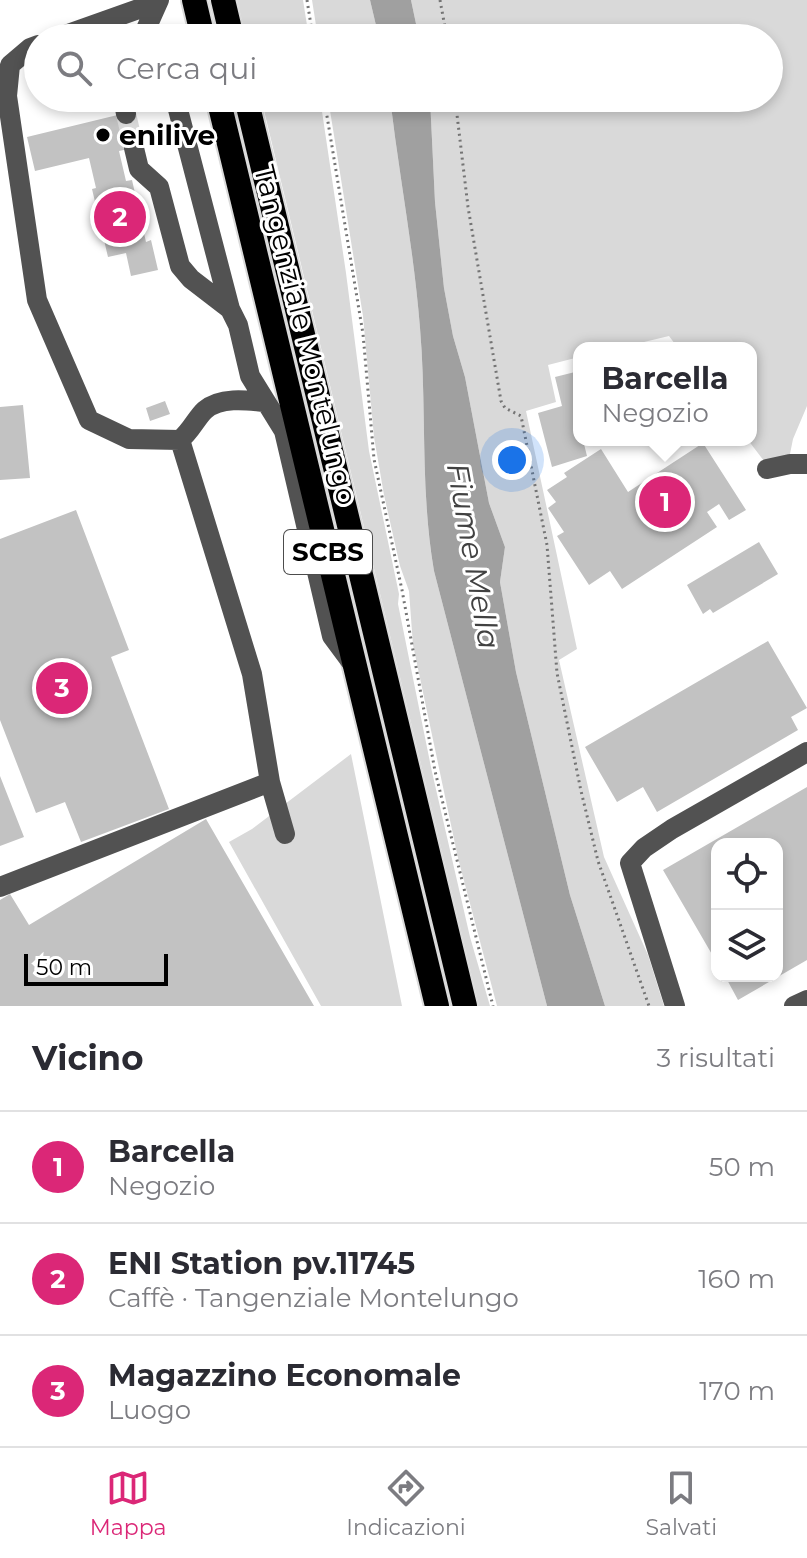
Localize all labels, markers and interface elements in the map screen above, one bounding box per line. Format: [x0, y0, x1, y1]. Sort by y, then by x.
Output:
search box [24, 24, 783, 112]
icon: search [52, 46, 96, 90]
text: Cerca qui [116, 50, 257, 87]
place label: enilive [119, 118, 215, 152]
marker: enilive [94, 126, 112, 144]
street label: Tangenziale Montelungo [247, 162, 365, 508]
pin: 2 [94, 187, 146, 247]
popup [573, 342, 757, 446]
text: Barcella [601, 360, 729, 397]
text: Negozio [601, 397, 709, 429]
your location [492, 440, 532, 480]
water label: Fiume Mella [439, 460, 508, 652]
pin: 1 [639, 472, 691, 532]
road number: SCBS [284, 530, 372, 574]
pin: 3 [36, 658, 88, 718]
map controls [711, 838, 783, 982]
button: locate [711, 838, 783, 910]
button: layers [711, 910, 783, 982]
scale bar [24, 950, 168, 986]
text: 50 m [36, 954, 92, 981]
text: Vicino [32, 1037, 144, 1079]
text: 3 risultati [656, 1042, 775, 1074]
text: Barcella [108, 1133, 235, 1170]
text: 1 [53, 1151, 63, 1183]
text: 50 m [709, 1151, 775, 1183]
text: Negozio [108, 1170, 215, 1202]
text: ENI Station pv.11745 [108, 1245, 415, 1282]
text: 2 [50, 1263, 66, 1295]
text: 160 m [698, 1263, 775, 1295]
text: Caffè · Tangenziale Montelungo [108, 1282, 519, 1314]
text: Magazzino Economale [108, 1357, 461, 1394]
text: 3 [50, 1375, 66, 1407]
text: 170 m [699, 1375, 775, 1407]
text: Luogo [108, 1394, 191, 1426]
tab: Mappa [90, 1466, 167, 1541]
tab: Indicazioni [346, 1466, 466, 1541]
tab: Salvati [645, 1466, 717, 1541]

